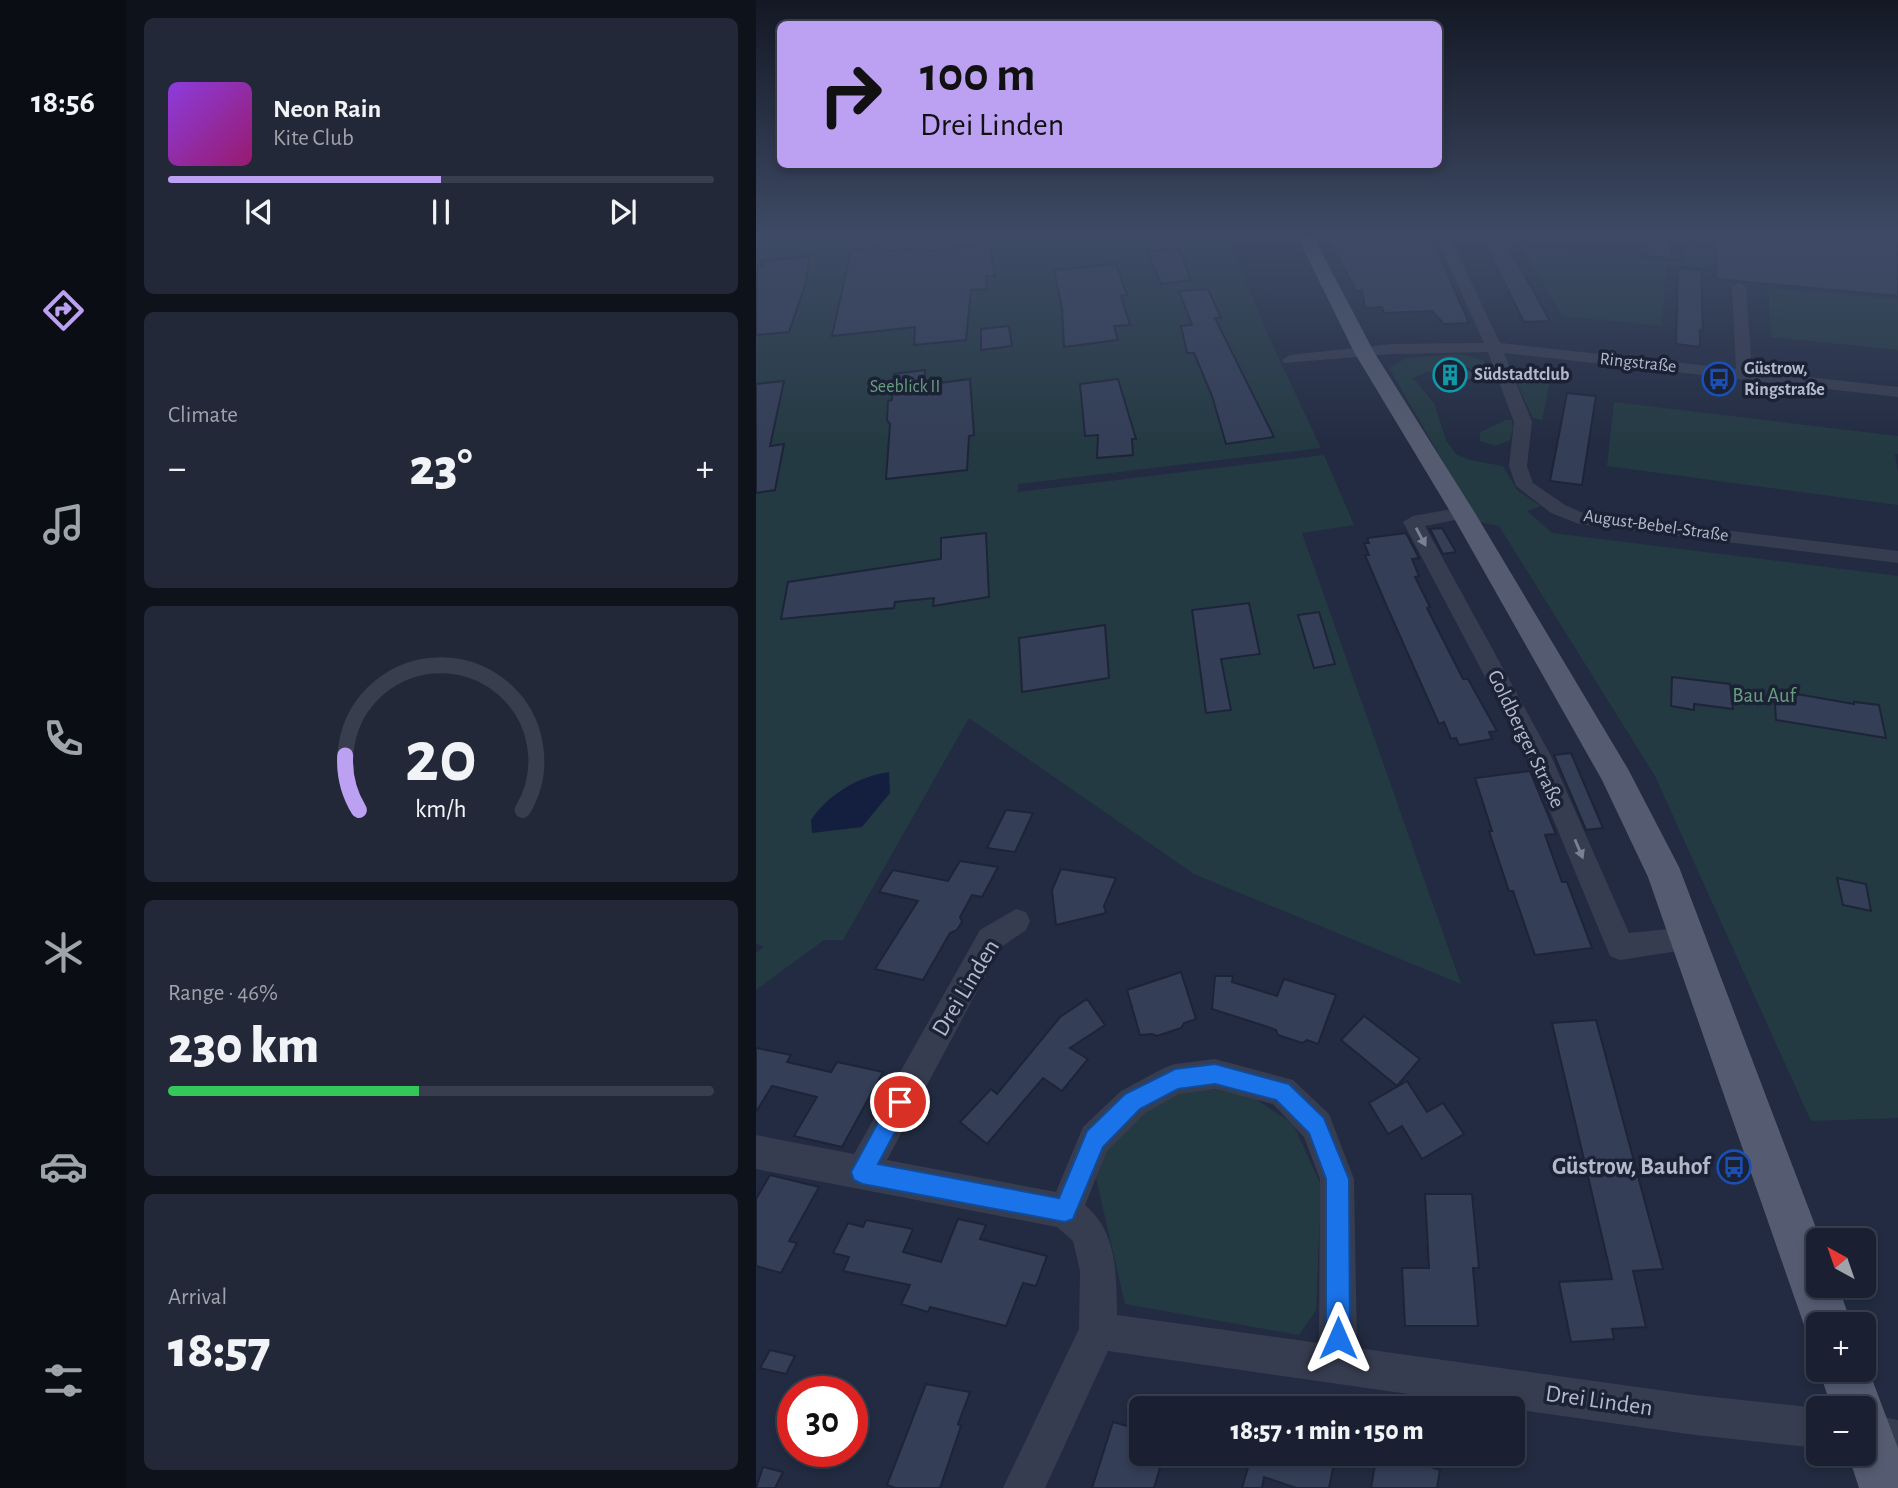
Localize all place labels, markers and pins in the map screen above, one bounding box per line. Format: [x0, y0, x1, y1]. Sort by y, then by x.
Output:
building icon: Südstadtclub [1431, 356, 1469, 394]
bus stop icon: Güstrow, Ringstraße [1700, 360, 1738, 398]
place label: Güstrow, Ringstraße [1744, 360, 1825, 399]
place label: Südstadtclub [1474, 366, 1569, 384]
pin [870, 1072, 930, 1132]
bus stop icon: Güstrow, Bauhof [1715, 1148, 1753, 1186]
place label: Güstrow, Bauhof [1552, 1155, 1712, 1179]

